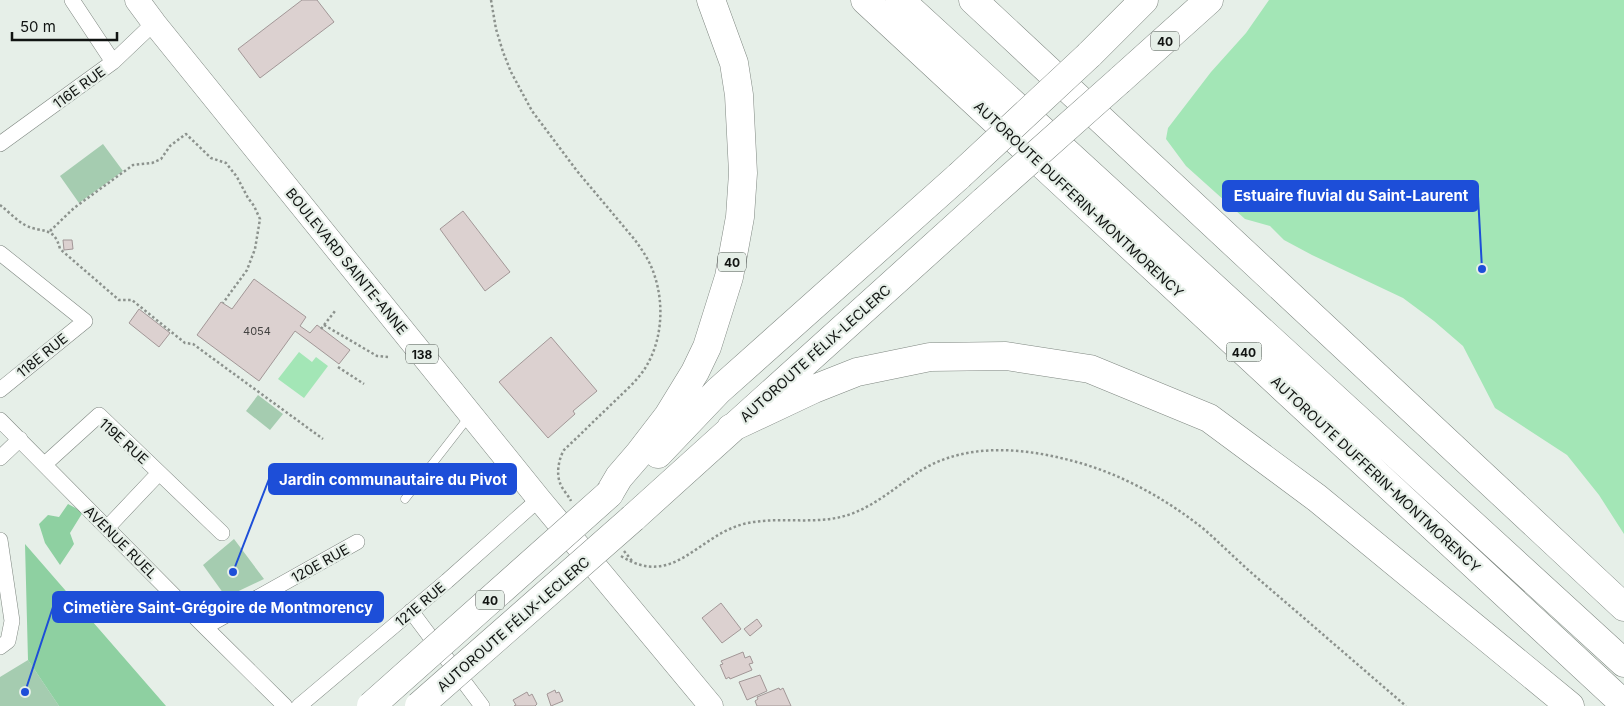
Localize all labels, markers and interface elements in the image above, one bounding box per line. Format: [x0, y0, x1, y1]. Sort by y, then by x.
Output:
scale bar [12, 10, 118, 42]
text: 50 m [20, 17, 56, 36]
road number: 40 [1151, 31, 1179, 50]
street label: 116E RUE [50, 62, 108, 112]
street label: AUTOROUTE DUFFERIN-MONTMORENCY [971, 97, 1187, 301]
callout: Estuaire fluvial du Saint-Laurent [1223, 181, 1478, 211]
street label: BOULEVARD SAINTE-ANNE [283, 184, 411, 338]
text: Estuaire fluvial du Saint-Laurent [1234, 186, 1469, 205]
road number: 40 [718, 252, 746, 272]
street label: AUTOROUTE FÉLIX-LECLERC [736, 281, 894, 425]
house number: 4054 [243, 324, 271, 338]
street label: 118E RUE [13, 329, 71, 381]
road number: 440 [1226, 342, 1262, 362]
road number: 138 [406, 344, 438, 364]
street label: AUTOROUTE DUFFERIN-MONTMORENCY [1268, 372, 1484, 576]
street label: 119E RUE [96, 415, 152, 467]
callout: Jardin communautaire du Pivot [269, 464, 516, 494]
text: Jardin communautaire du Pivot [279, 470, 507, 489]
street label: AVENUE RUEL [81, 502, 161, 582]
street label: 120E RUE [288, 540, 352, 586]
street label: AUTOROUTE FÉLIX-LECLERC [433, 553, 593, 695]
street label: 121E RUE [392, 578, 448, 630]
road number: 40 [476, 590, 504, 610]
callout: Cimetière Saint-Grégoire de Montmorency [53, 592, 383, 622]
text: Cimetière Saint-Grégoire de Montmorency [63, 598, 373, 617]

